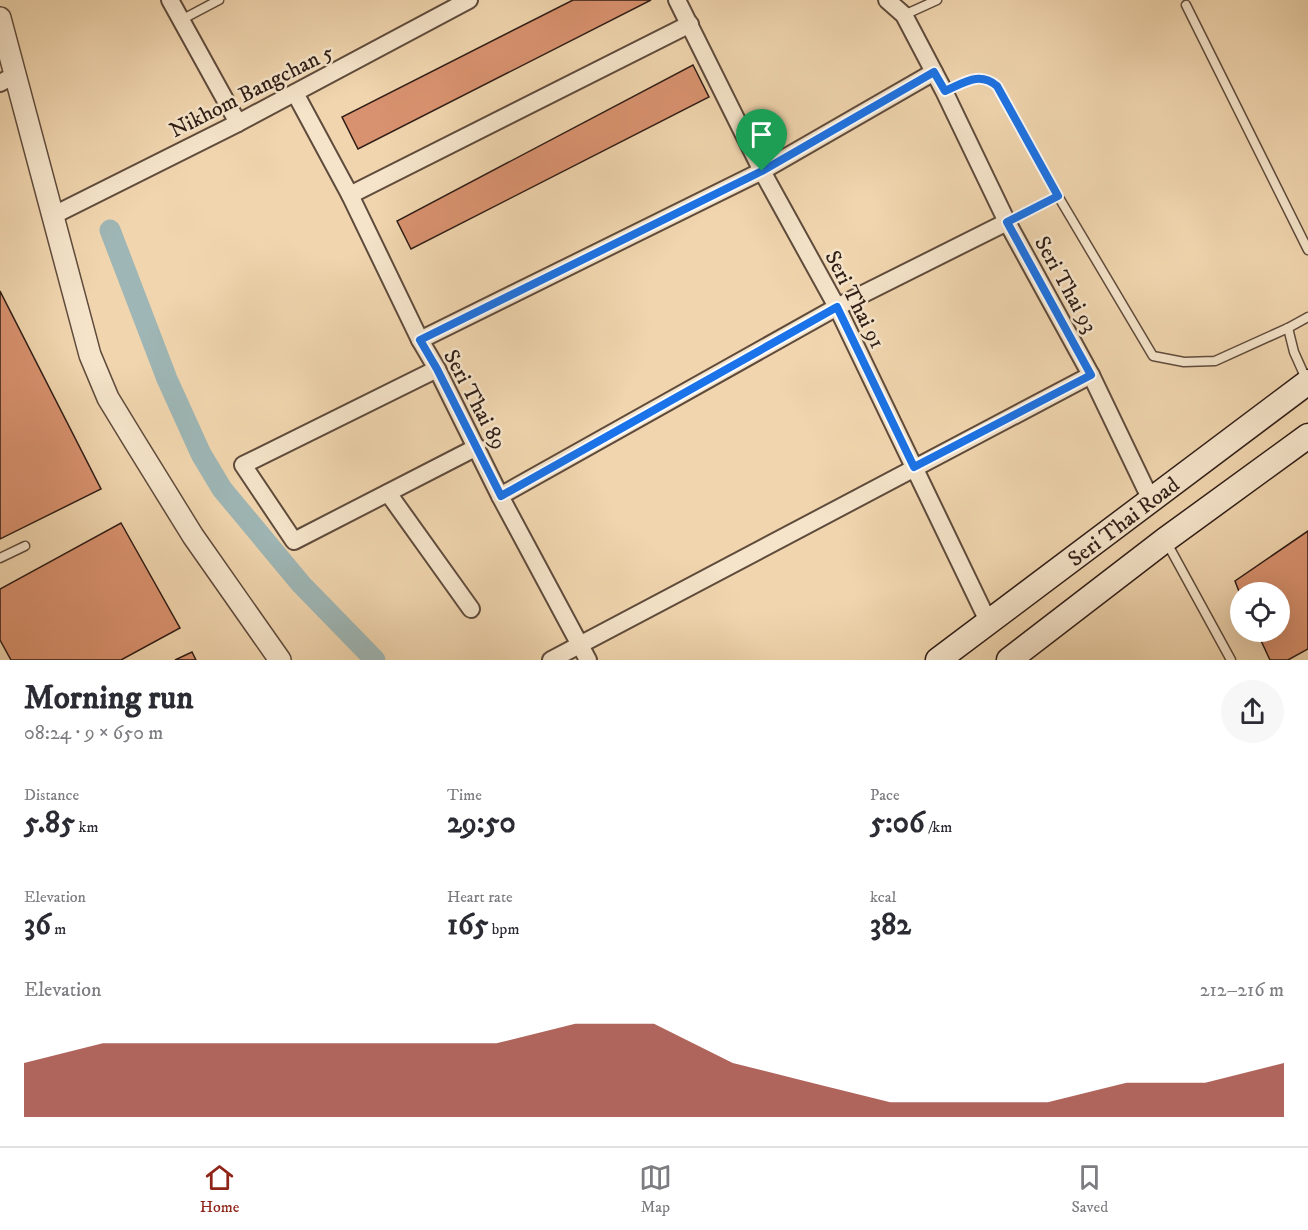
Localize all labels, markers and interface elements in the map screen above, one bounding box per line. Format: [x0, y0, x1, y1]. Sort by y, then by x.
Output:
street label: Nikhom Bangchan 5 [165, 38, 338, 144]
pin [736, 109, 787, 171]
icon: arrive [745, 118, 778, 151]
street label: Seri Thai 93 [1028, 232, 1103, 338]
street label: Seri Thai 91 [819, 246, 891, 353]
street label: Seri Thai 89 [437, 345, 512, 454]
street label: Seri Thai Road [1063, 471, 1185, 573]
map controls [1230, 582, 1290, 642]
button: locate [1230, 582, 1290, 642]
text: Morning run [24, 678, 193, 719]
button: share [1221, 680, 1284, 743]
text: 08:24 · 9 × 650 m [24, 721, 163, 746]
text: Distance [24, 785, 79, 805]
text: Time [447, 785, 482, 805]
text: Pace [870, 785, 900, 805]
text: 5.85 [24, 805, 75, 842]
text: 29:50 [447, 805, 516, 842]
text: 5:06 [870, 805, 925, 842]
text: km [75, 817, 98, 837]
text: /km [925, 817, 952, 837]
text: Elevation [24, 887, 86, 907]
text: Heart rate [447, 887, 513, 907]
text: kcal [870, 887, 896, 907]
text: 36 [24, 907, 51, 944]
text: 165 [447, 907, 488, 944]
text: 382 [870, 907, 911, 944]
text: m [51, 919, 66, 939]
text: bpm [488, 919, 519, 939]
text: Elevation [24, 978, 101, 1003]
text: 212–216 m [1200, 978, 1284, 1003]
tab: Home [200, 1161, 239, 1217]
tab: Map [639, 1161, 672, 1217]
tab: Saved [1071, 1161, 1108, 1217]

